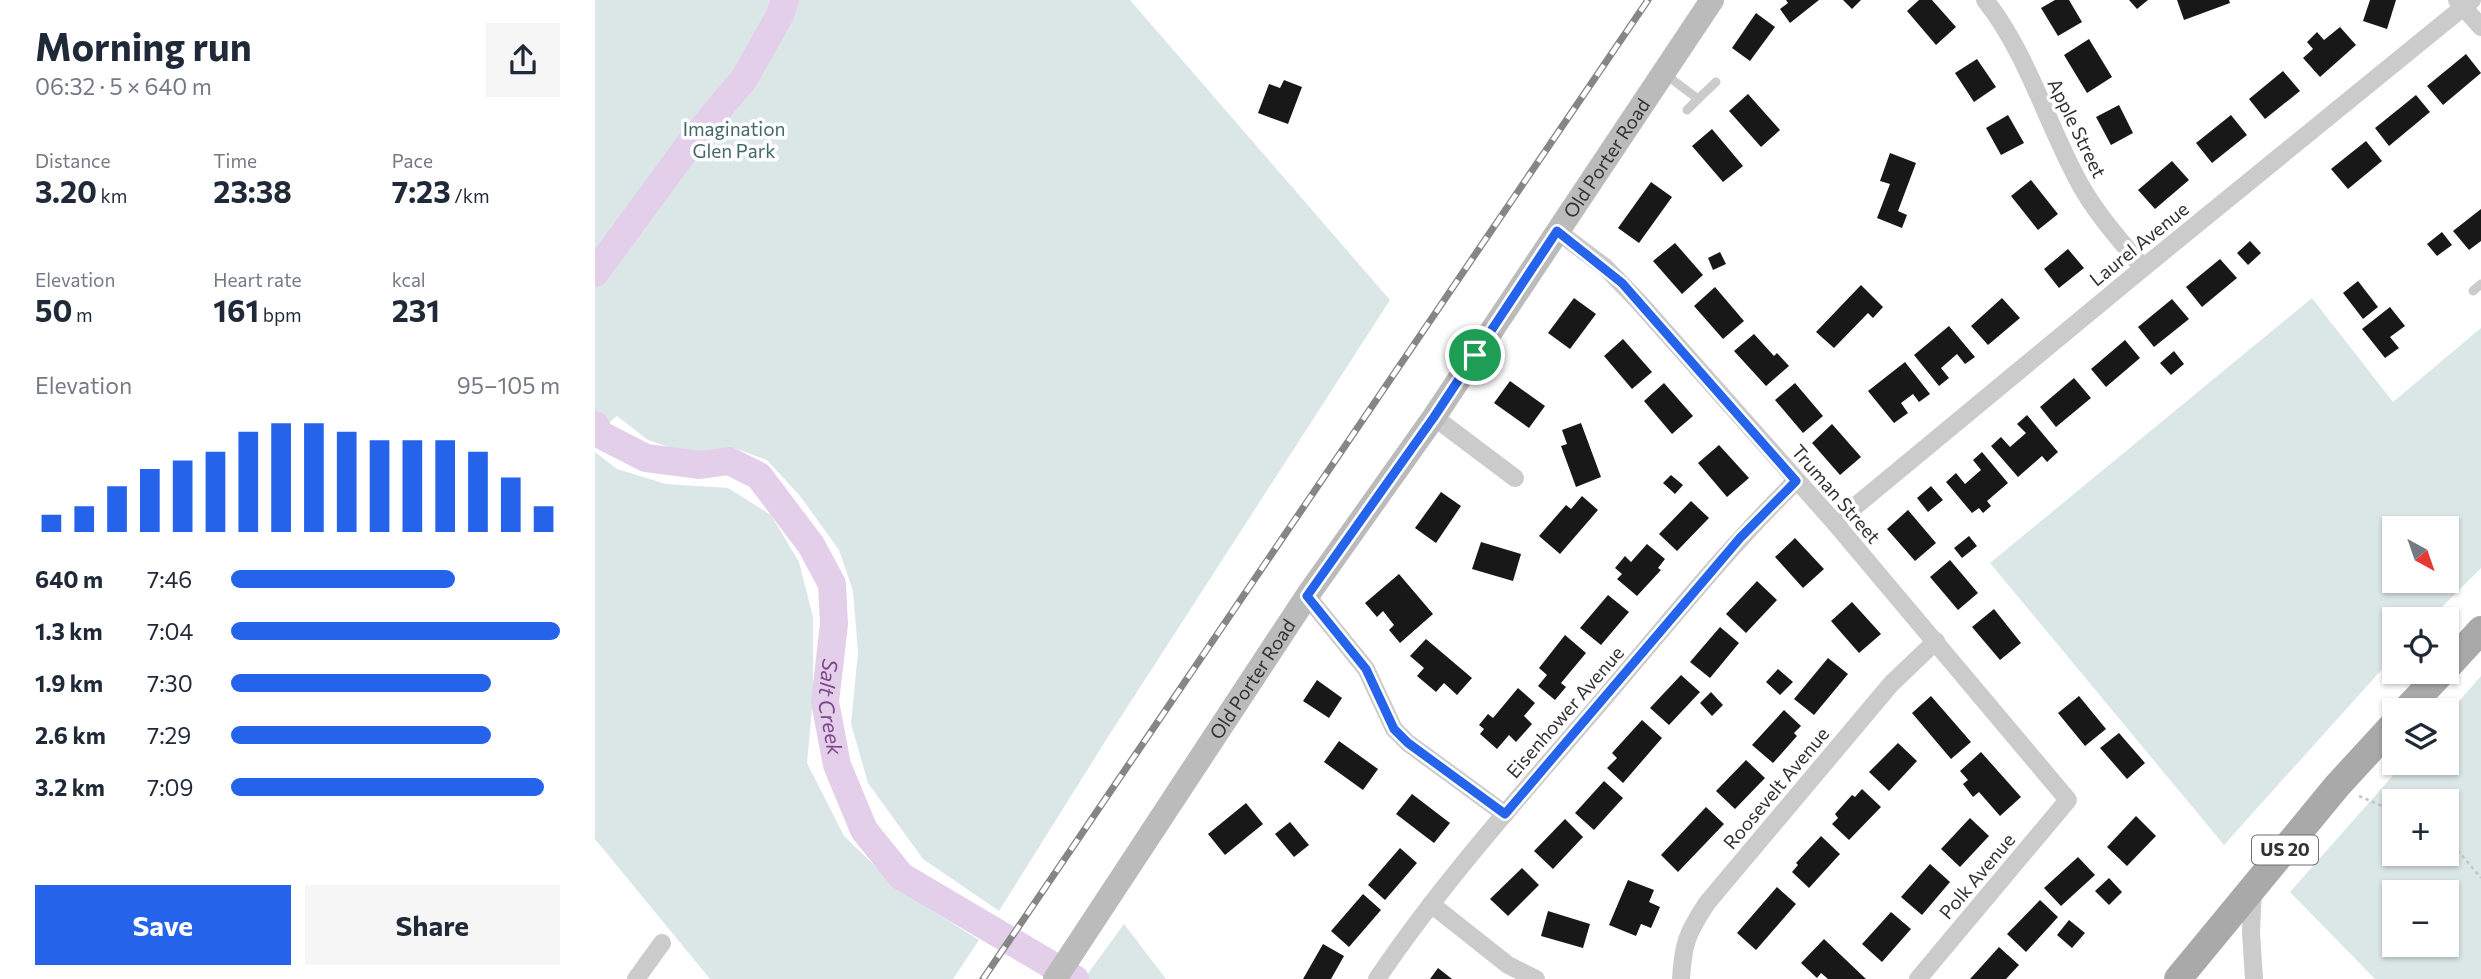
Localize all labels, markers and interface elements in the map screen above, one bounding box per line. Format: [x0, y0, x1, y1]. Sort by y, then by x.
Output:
text: Morning run [35, 22, 252, 69]
button: share [486, 23, 560, 97]
text: 06:32 · 5 × 640 m [35, 72, 212, 100]
street label: Apple Street [2043, 74, 2111, 181]
street label: Old Porter Road [1558, 94, 1654, 222]
park label: Imagination Glen Park [683, 117, 785, 162]
text: Distance [35, 149, 111, 172]
text: Time [213, 149, 257, 172]
text: Pace [392, 149, 433, 172]
text: 3.20 [35, 172, 97, 209]
text: 23:38 [213, 172, 292, 209]
text: 7:23 [392, 172, 451, 209]
text: km [97, 184, 127, 207]
text: /km [451, 184, 490, 207]
street label: Laurel Avenue [2085, 197, 2193, 290]
text: Elevation [35, 268, 115, 291]
text: Heart rate [213, 268, 302, 291]
text: kcal [392, 268, 426, 291]
text: 50 [35, 291, 72, 328]
text: 161 [213, 291, 259, 328]
text: 231 [392, 291, 440, 328]
text: m [72, 303, 93, 326]
text: bpm [259, 303, 302, 326]
pin [1445, 325, 1505, 385]
icon: arrive [1456, 336, 1494, 374]
text: Elevation [35, 371, 132, 399]
text: 95–105 m [457, 371, 560, 399]
street label: Truman Street [1787, 440, 1886, 548]
north arrow [2382, 516, 2459, 593]
map controls [2382, 516, 2459, 957]
text: 640 m [35, 565, 103, 593]
text: 7:46 [147, 565, 192, 593]
button: locate [2382, 607, 2459, 684]
street label: Old Porter Road [1204, 614, 1300, 743]
text: 1.3 km [35, 617, 103, 645]
text: 7:04 [147, 617, 193, 645]
street label: Eisenhower Avenue [1501, 641, 1628, 782]
water label: Salt Creek [814, 658, 849, 758]
text: 1.9 km [35, 669, 103, 697]
text: 7:30 [147, 669, 193, 697]
button: layers [2382, 698, 2459, 775]
text: 2.6 km [35, 721, 106, 749]
text: 7:29 [147, 721, 191, 749]
street label: Roosevelt Avenue [1718, 722, 1833, 853]
text: 3.2 km [35, 773, 105, 801]
text: 7:09 [147, 773, 194, 801]
button: + [2382, 789, 2459, 866]
street label: Polk Avenue [1934, 828, 2019, 923]
road number: US 20 [2252, 836, 2318, 864]
button: − [2382, 880, 2459, 957]
button: Save [35, 885, 291, 965]
button: Share [305, 885, 560, 965]

